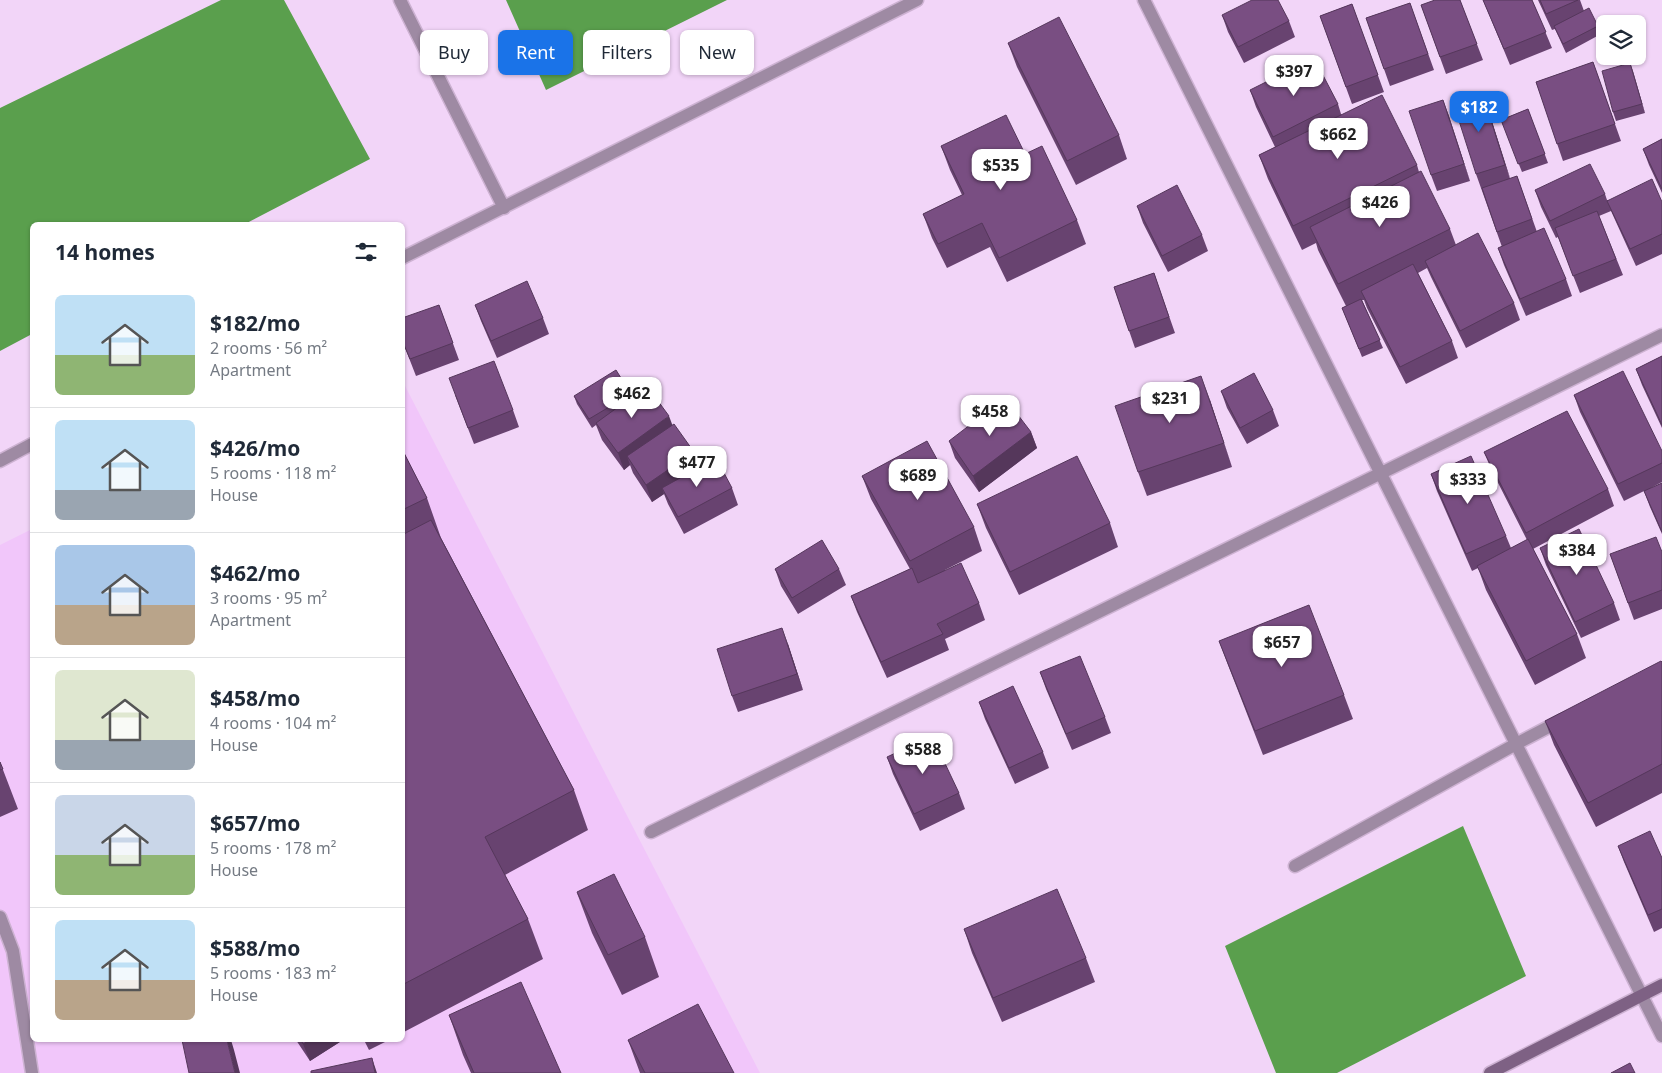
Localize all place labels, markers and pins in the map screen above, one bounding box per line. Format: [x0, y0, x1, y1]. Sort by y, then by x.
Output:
pin: $397 [1264, 54, 1324, 97]
pin: $182 [1449, 90, 1509, 133]
pin: $662 [1308, 118, 1368, 160]
pin: $535 [971, 148, 1031, 191]
pin: $426 [1350, 186, 1410, 228]
pin: $462 [602, 376, 662, 419]
pin: $231 [1140, 382, 1200, 424]
pin: $458 [960, 394, 1020, 437]
pin: $477 [667, 446, 727, 488]
pin: $689 [888, 458, 948, 501]
pin: $333 [1438, 462, 1498, 505]
pin: $384 [1547, 534, 1607, 576]
pin: $657 [1252, 626, 1312, 668]
pin: $588 [893, 732, 953, 775]

